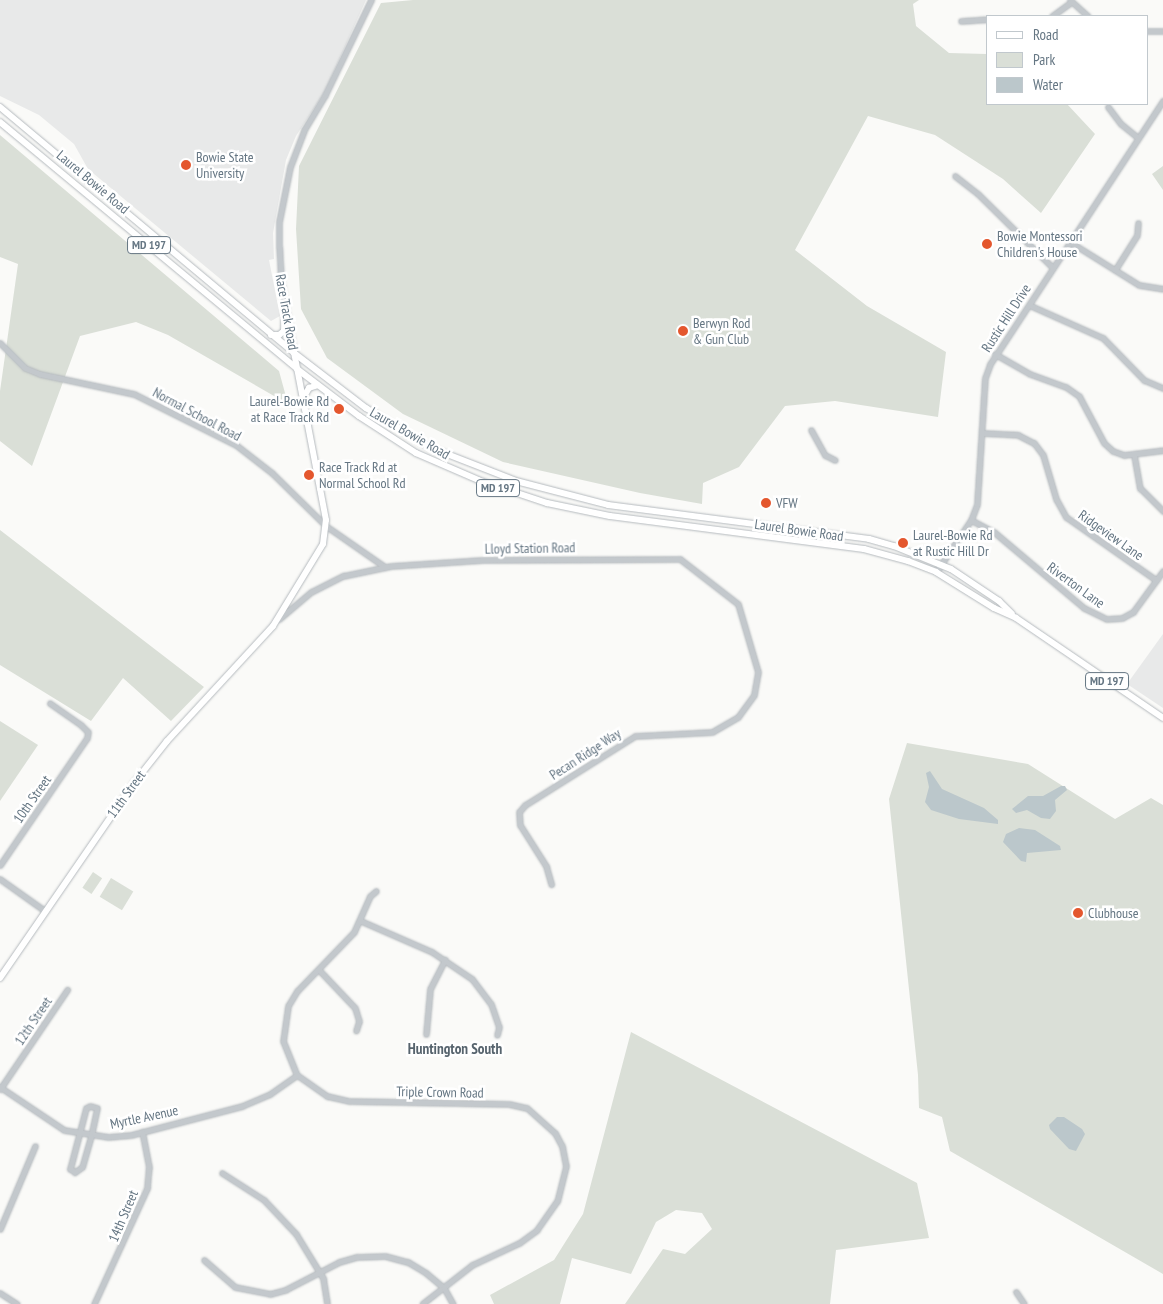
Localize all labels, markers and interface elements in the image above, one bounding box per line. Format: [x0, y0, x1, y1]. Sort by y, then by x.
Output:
legend [986, 15, 1148, 105]
text: Road [1033, 25, 1059, 44]
text: Park [1033, 50, 1055, 69]
text: Water [1033, 75, 1063, 94]
street label: Laurel Bowie Road [53, 147, 133, 217]
place label: Bowie State University [196, 149, 254, 182]
marker: Bowie State University [180, 159, 192, 171]
place label: Bowie Montessori Children's House [997, 228, 1083, 260]
road number: MD 197 [126, 236, 172, 254]
marker: Bowie Montessori Children's House [981, 238, 993, 250]
street label: Race Track Road [272, 272, 302, 352]
street label: Rustic Hill Drive [978, 281, 1034, 355]
place label: Berwyn Rod & Gun Club [693, 315, 750, 348]
marker: Berwyn Rod & Gun Club [677, 325, 689, 337]
street label: Normal School Road [150, 384, 244, 444]
place label: Laurel-Bowie Rd at Race Track Rd [249, 393, 329, 426]
marker: Laurel-Bowie Rd at Race Track Rd [333, 403, 345, 415]
street label: Laurel Bowie Road [367, 403, 453, 463]
place label: Race Track Rd at Normal School Rd [319, 459, 406, 492]
marker: Race Track Rd at Normal School Rd [303, 469, 315, 481]
road number: MD 197 [476, 478, 520, 498]
place label: VFW [776, 495, 798, 511]
marker: VFW [760, 497, 772, 509]
street label: Ridgeview Lane [1075, 506, 1147, 564]
street label: Laurel Bowie Road [753, 515, 845, 545]
place label: Laurel-Bowie Rd at Rustic Hill Dr [913, 527, 993, 560]
marker: Laurel-Bowie Rd at Rustic Hill Dr [897, 537, 909, 549]
street label: Lloyd Station Road [485, 539, 575, 557]
street label: Riverton Lane [1044, 558, 1108, 612]
road number: MD 197 [1084, 671, 1130, 690]
street label: Pecan Ridge Way [546, 725, 624, 783]
street label: 11th Street [103, 767, 149, 821]
street label: 10th Street [9, 772, 55, 826]
place label: Clubhouse [1088, 905, 1139, 921]
marker: Clubhouse [1072, 907, 1084, 919]
street label: 12th Street [11, 994, 55, 1048]
district label: Huntington South [408, 1040, 502, 1058]
street label: Triple Crown Road [396, 1083, 484, 1101]
street label: Myrtle Avenue [108, 1102, 180, 1132]
street label: 14th Street [105, 1188, 141, 1244]

